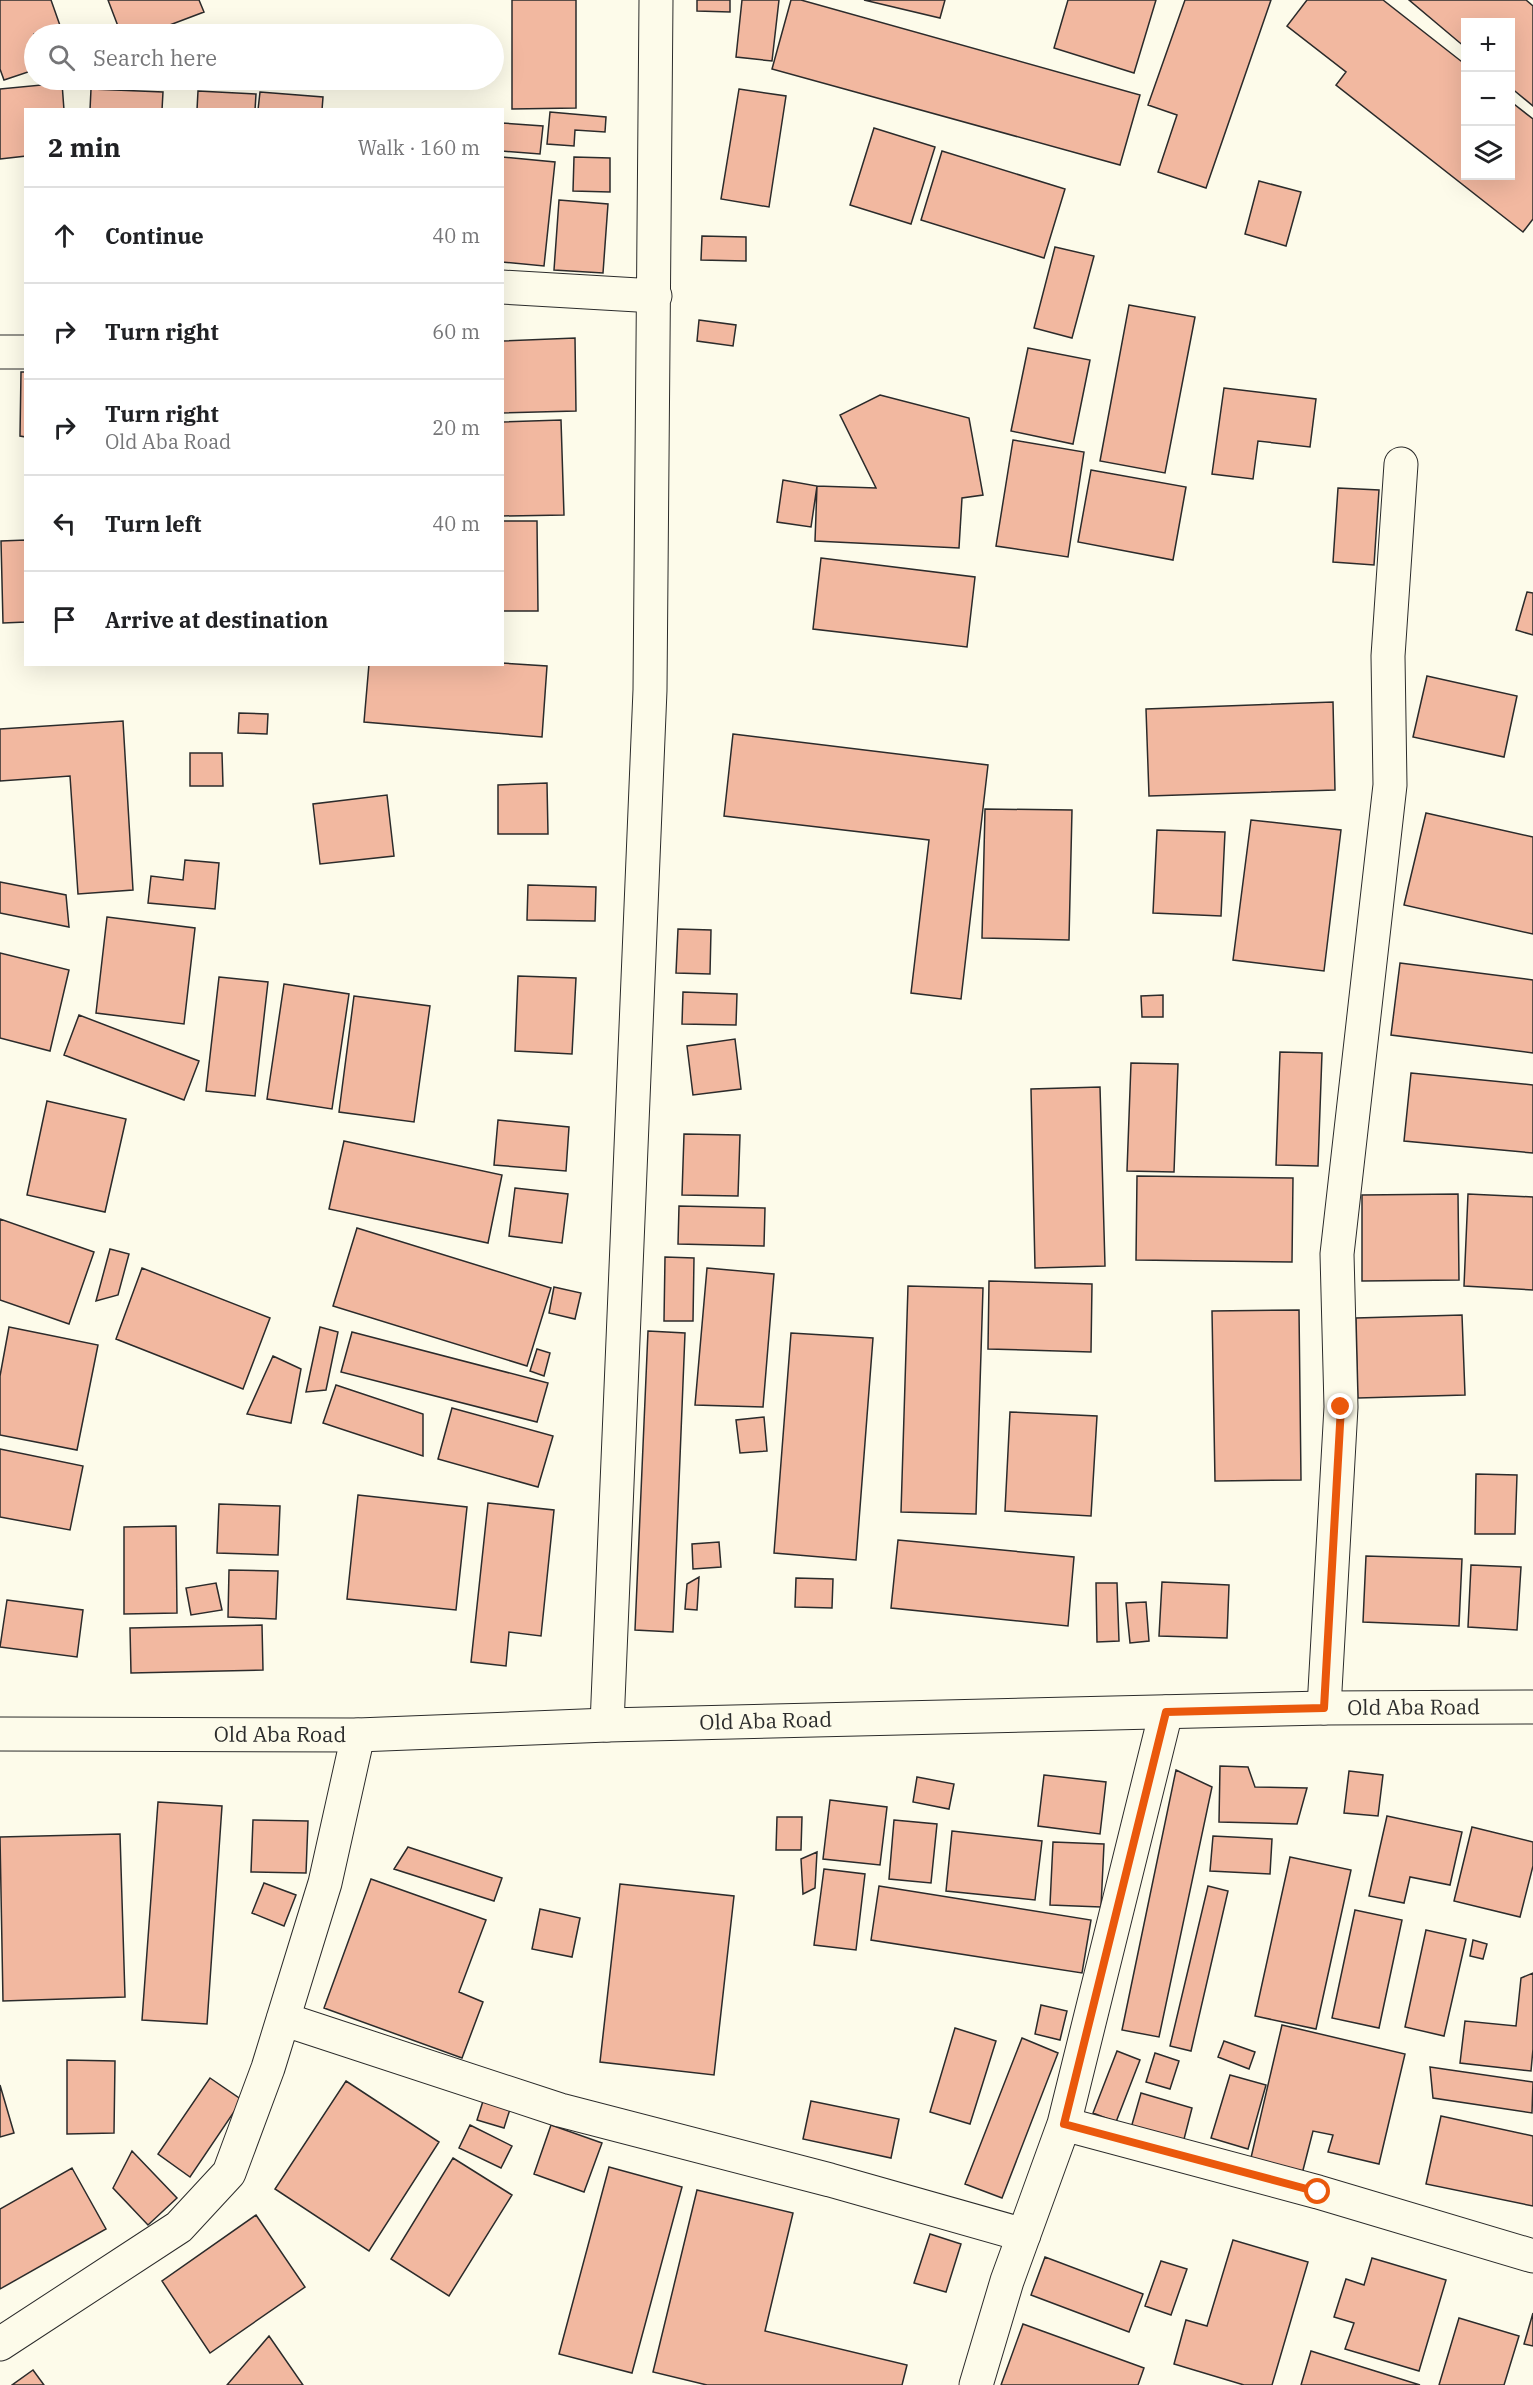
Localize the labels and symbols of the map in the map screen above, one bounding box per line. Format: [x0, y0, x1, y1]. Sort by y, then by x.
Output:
route end [1327, 1393, 1353, 1419]
street label: Old Aba Road [1347, 1692, 1480, 1721]
street label: Old Aba Road [699, 1705, 833, 1736]
street label: Old Aba Road [214, 1720, 347, 1748]
route start [1304, 2178, 1330, 2204]

